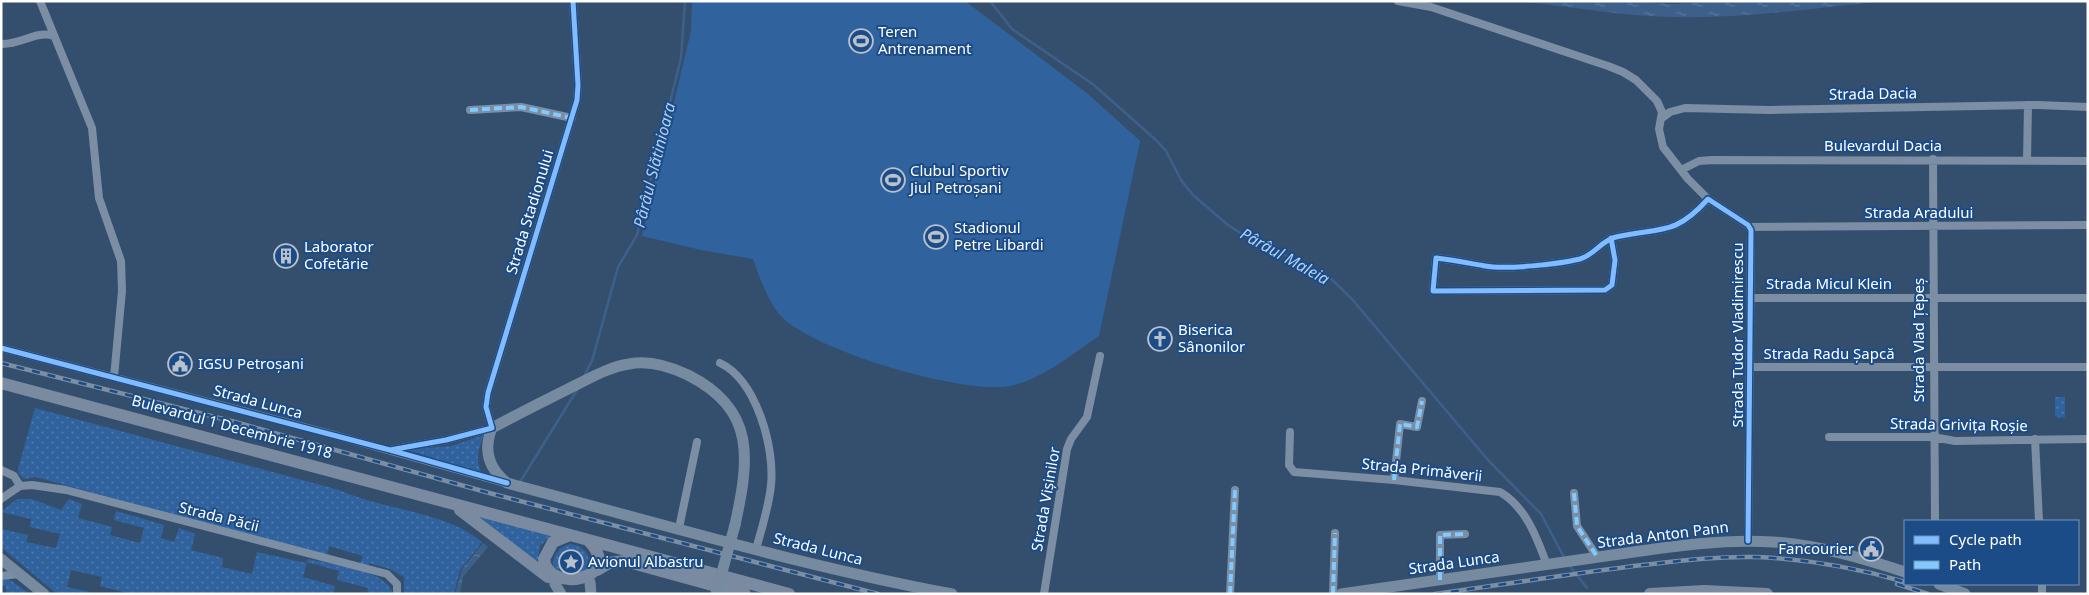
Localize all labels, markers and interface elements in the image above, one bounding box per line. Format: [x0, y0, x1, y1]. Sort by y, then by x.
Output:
place label: Teren Antrenament [878, 21, 972, 58]
sports icon: Teren Antrenament [848, 28, 874, 54]
street label: Strada Dacia [1829, 82, 1917, 104]
water label: Pârâul Slătinioara [628, 100, 680, 230]
street label: Bulevardul Dacia [1824, 135, 1942, 155]
street label: Strada Stadionului [501, 147, 558, 276]
place label: Clubul Sportiv Jiul Petroșani [908, 160, 1009, 197]
sports icon: Clubul Sportiv Jiul Petroșani [880, 167, 906, 193]
street label: Strada Aradului [1865, 202, 1973, 222]
place label: Stadionul Petre Libardi [954, 217, 1044, 254]
water label: Pârâul Maleia [1236, 222, 1334, 290]
sports icon: Stadionul Petre Libardi [923, 224, 949, 250]
place label: Laborator Cofetărie [304, 236, 374, 273]
street label: Strada Tudor Vladimirescu [1727, 242, 1747, 428]
building icon: Laborator Cofetărie [273, 243, 299, 269]
street label: Strada Micul Klein [1766, 273, 1892, 293]
street label: Strada Vlad Țepeș [1908, 278, 1928, 402]
place label: Biserica Sânonilor [1178, 319, 1245, 356]
church icon: Biserica Sânonilor [1147, 326, 1173, 352]
street label: Strada Radu Șapcă [1763, 343, 1895, 363]
public building icon: IGSU Petroșani [167, 351, 193, 377]
place label: IGSU Petroșani [198, 353, 304, 373]
street label: Strada Lunca [211, 380, 305, 423]
street label: Bulevardul 1 Decembrie 1918 [130, 390, 335, 462]
street label: Strada Grivița Roșie [1890, 413, 2028, 435]
street label: Strada Vișinilor [1026, 445, 1064, 553]
street label: Strada Primăverii [1361, 453, 1483, 485]
street label: Strada Păcii [177, 496, 261, 536]
street label: Strada Anton Pann [1596, 516, 1730, 552]
legend [1904, 520, 2079, 585]
street label: Strada Lunca [771, 527, 865, 569]
text: Cycle path [1949, 529, 2022, 549]
public building icon: Fancourier [1858, 536, 1884, 562]
place label: Fancourier [1778, 538, 1854, 558]
street label: Strada Lunca [1407, 546, 1501, 578]
place icon: Avionul Albastru [558, 549, 584, 575]
place label: Avionul Albastru [588, 551, 704, 571]
text: Path [1949, 554, 1981, 574]

